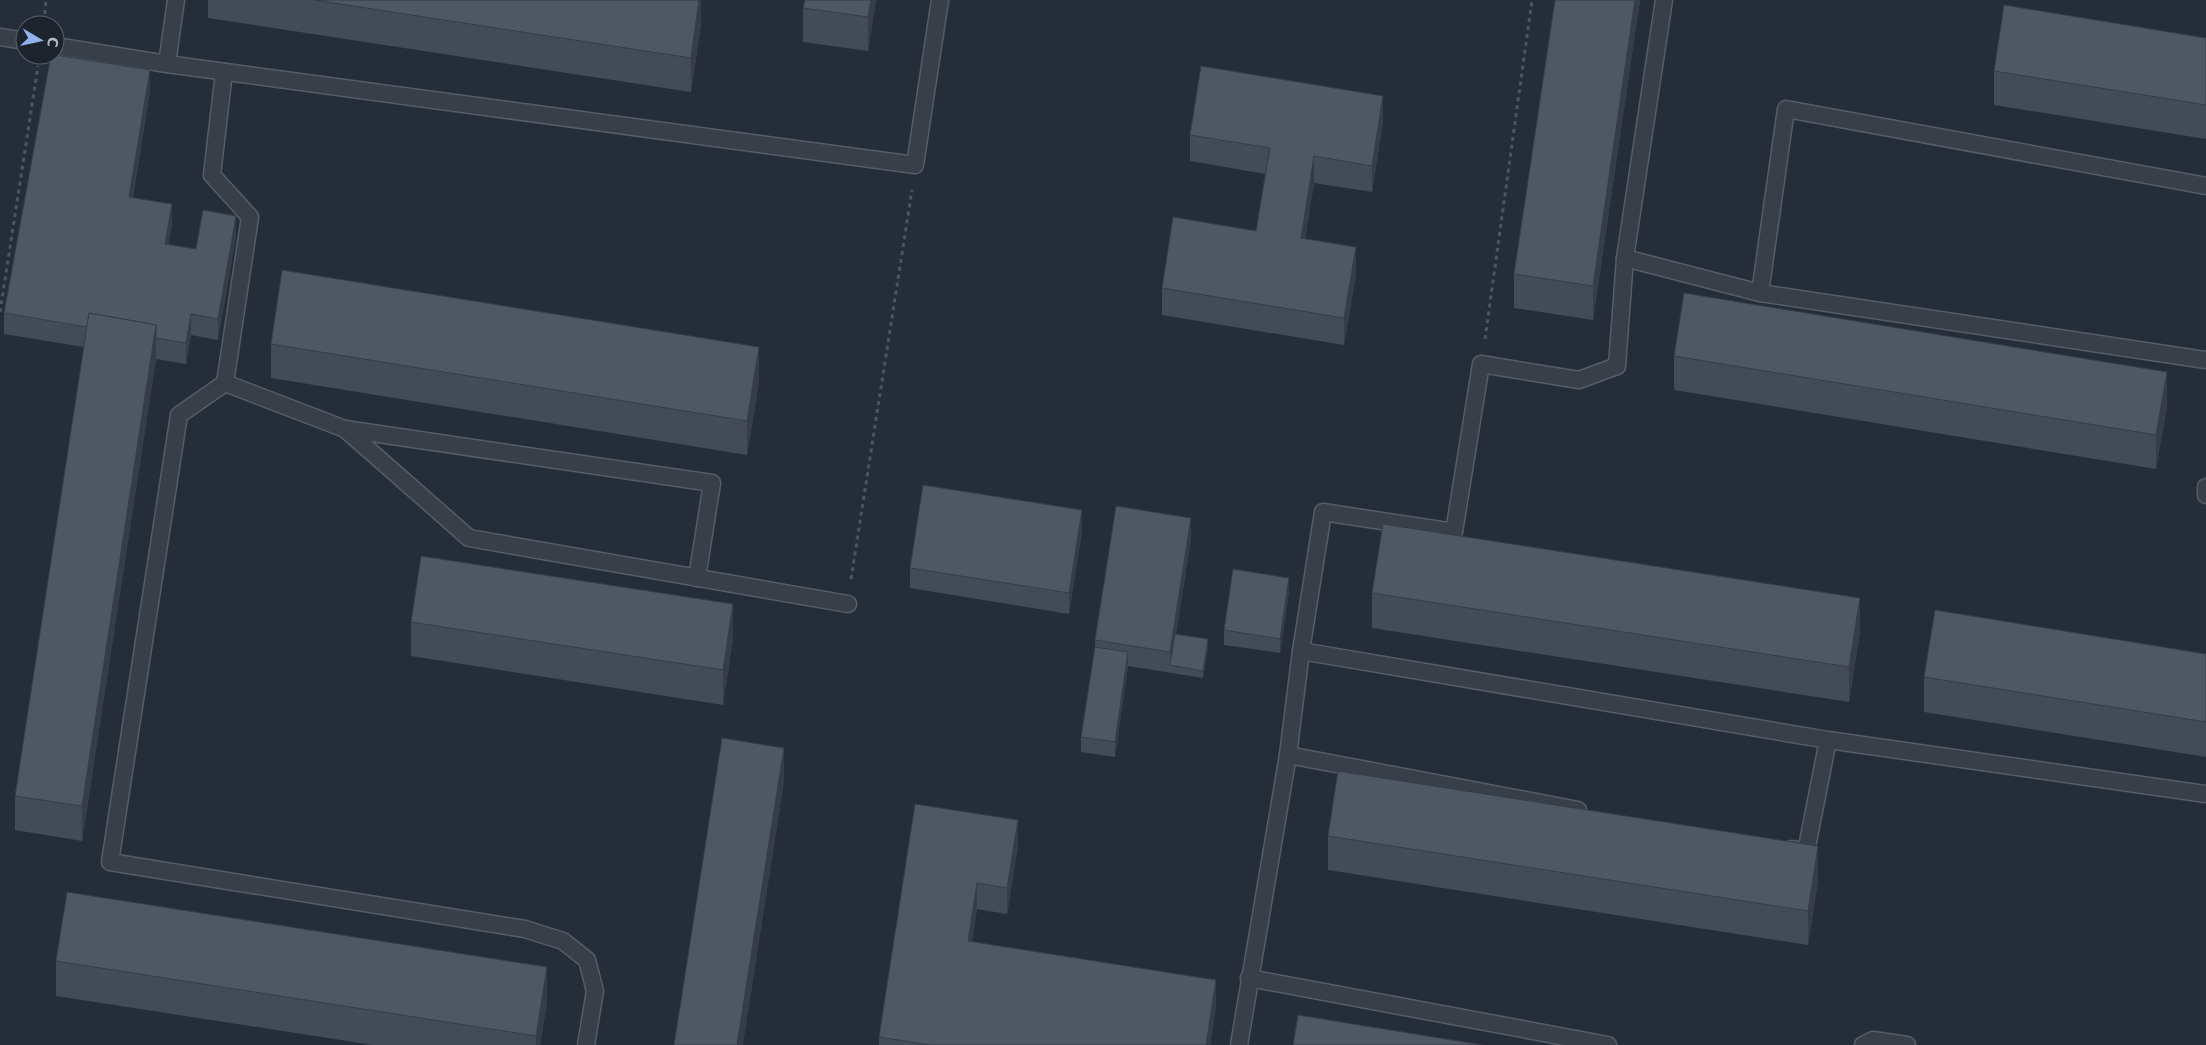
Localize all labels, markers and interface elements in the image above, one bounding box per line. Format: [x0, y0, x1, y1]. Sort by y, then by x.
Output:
north arrow [15, 15, 65, 65]
text: С [44, 36, 62, 48]

